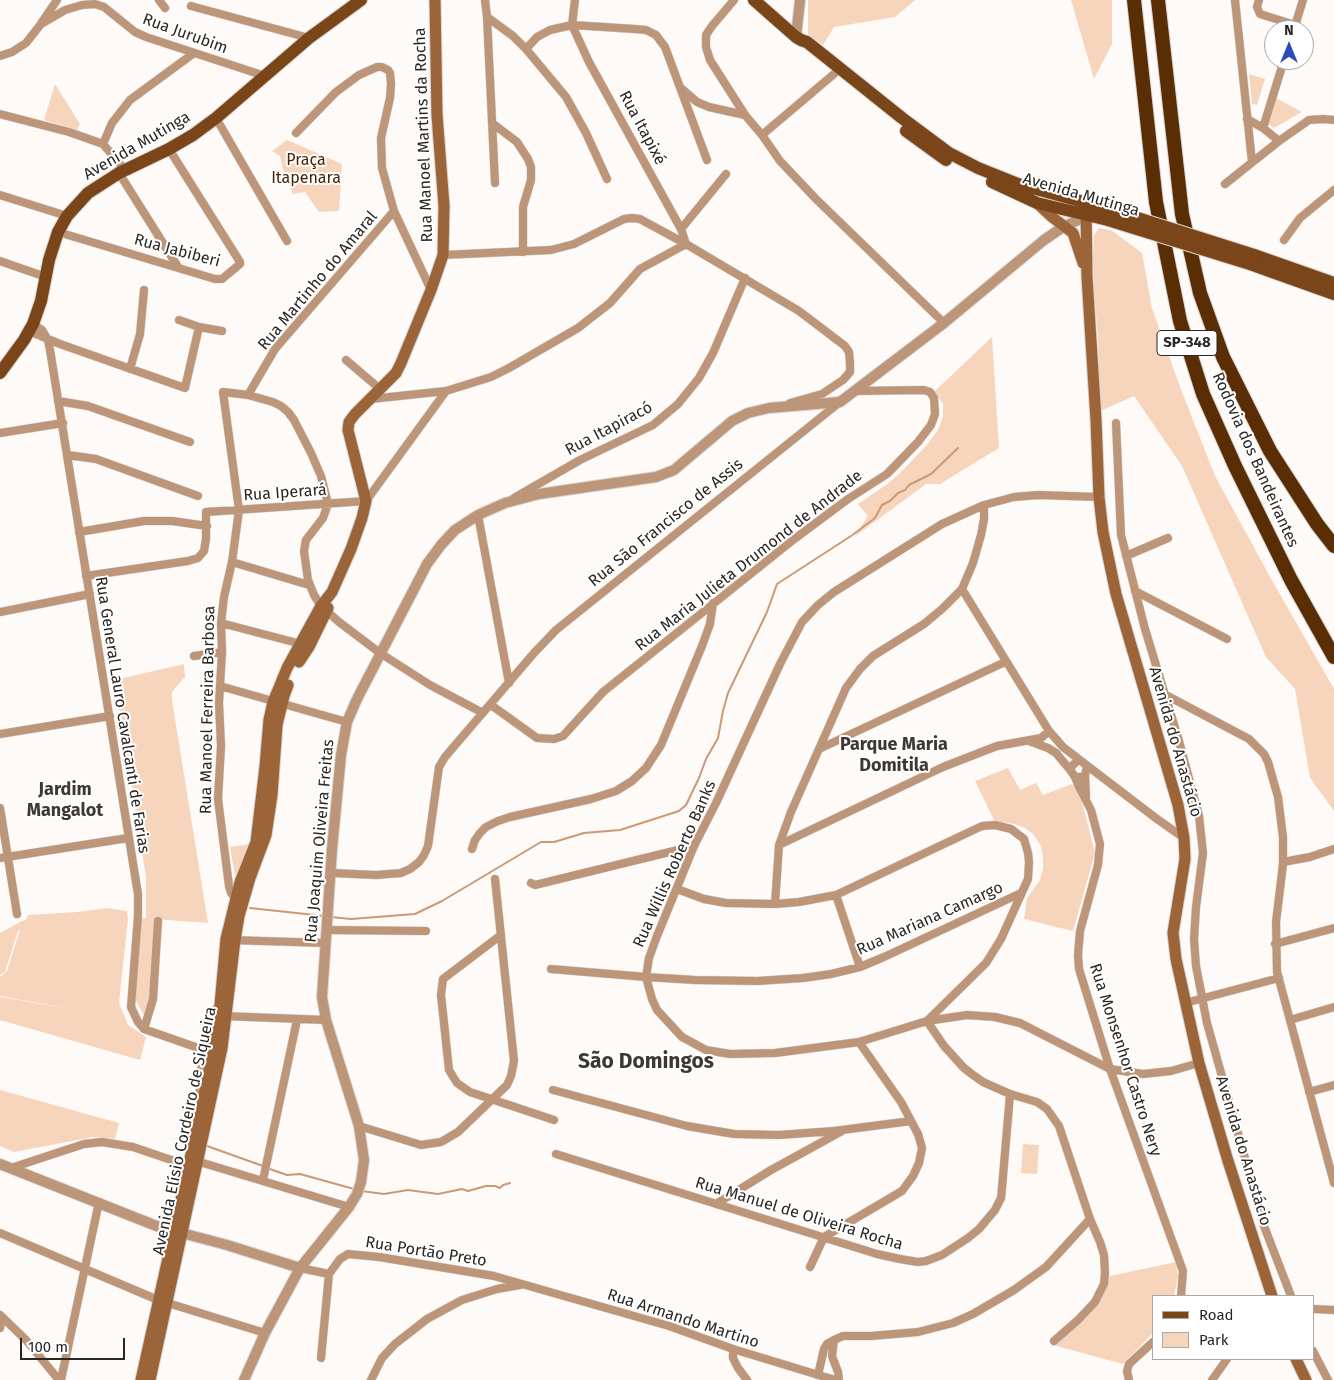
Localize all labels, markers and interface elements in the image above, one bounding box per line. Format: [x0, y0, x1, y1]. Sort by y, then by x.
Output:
street label: Rua Jurubim [140, 10, 230, 58]
north arrow [1264, 20, 1314, 70]
text: N [1284, 22, 1294, 39]
street label: Rua Manoel Martins da Rocha [411, 27, 437, 243]
street label: Rua Itapixé [614, 88, 670, 168]
street label: Avenida Mutinga [80, 108, 194, 184]
park label: Praça Itapenara [271, 151, 341, 189]
street label: Avenida Mutinga [1021, 169, 1141, 221]
street label: Rua Martinho do Amaral [254, 208, 382, 354]
street label: Rua Jabiberi [132, 230, 222, 272]
road number: SP-348 [1157, 330, 1217, 356]
street label: Rodovia dos Bandeirantes [1208, 369, 1302, 551]
street label: Rua Itapiracó [562, 398, 656, 460]
street label: Rua São Francisco de Assis [585, 455, 747, 591]
street label: Rua Maria Julieta Drumond de Andrade [632, 466, 866, 656]
street label: Rua Iperará [243, 481, 327, 505]
street label: Rua General Lauro Cavalcanti de Farias [91, 575, 153, 855]
street label: Rua Manoel Ferreira Barbosa [197, 606, 219, 814]
street label: Avenida do Anastácio [1144, 665, 1206, 819]
district label: Parque Maria Domitila [840, 734, 948, 776]
street label: Rua Joaquim Oliveira Freitas [302, 739, 338, 943]
street label: Rua Willis Roberto Banks [629, 777, 721, 951]
district label: Jardim Mangalot [27, 779, 103, 822]
street label: Rua Mariana Camargo [854, 878, 1006, 960]
street label: Rua Monsenhor Castro Nery [1085, 961, 1165, 1159]
street label: Avenida Elísio Cordeiro de Siqueira [149, 1005, 221, 1257]
district label: São Domingos [578, 1049, 714, 1075]
street label: Avenida do Anastácio [1211, 1074, 1275, 1228]
street label: Rua Manuel de Oliveira Rocha [693, 1173, 905, 1255]
street label: Rua Portão Preto [364, 1233, 488, 1271]
street label: Rua Armando Martino [605, 1285, 761, 1353]
legend [1152, 1295, 1314, 1360]
text: Road [1199, 1306, 1234, 1324]
scale bar [22, 1328, 128, 1360]
text: Park [1199, 1331, 1229, 1349]
text: 100 m [28, 1338, 68, 1356]

